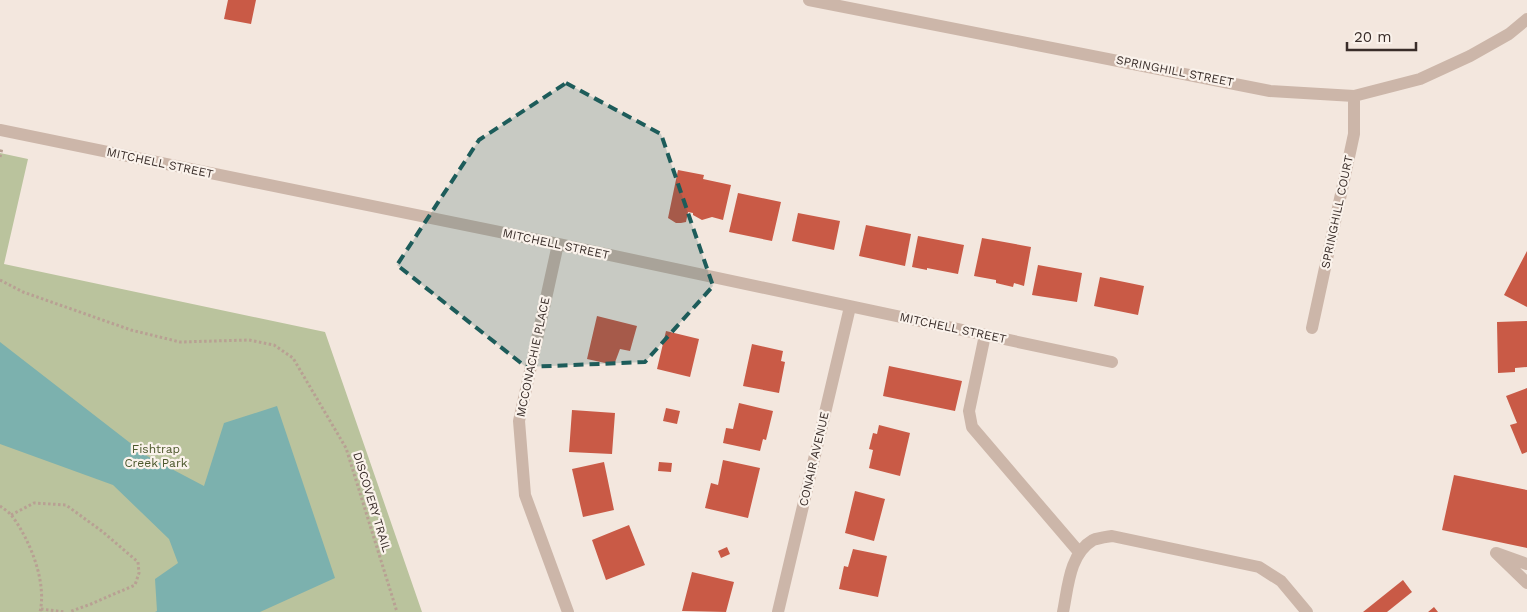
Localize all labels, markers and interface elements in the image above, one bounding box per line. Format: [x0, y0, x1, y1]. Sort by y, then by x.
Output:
scale bar [1347, 20, 1416, 52]
text: 20 m [1354, 28, 1392, 46]
street label: SPRINGHILL STREET [1115, 53, 1235, 89]
street label: MITCHELL STREET [105, 145, 215, 181]
street label: SPRINGHILL COURT [1318, 154, 1356, 270]
street label: MITCHELL STREET [501, 226, 611, 262]
street label: MCCONACHIE PLACE [513, 295, 553, 418]
street label: MITCHELL STREET [898, 310, 1008, 346]
street label: CONAIR AVENUE [796, 410, 832, 508]
park label: Fishtrap Creek Park [124, 442, 188, 470]
street label: DISCOVERY TRAIL [350, 450, 394, 554]

